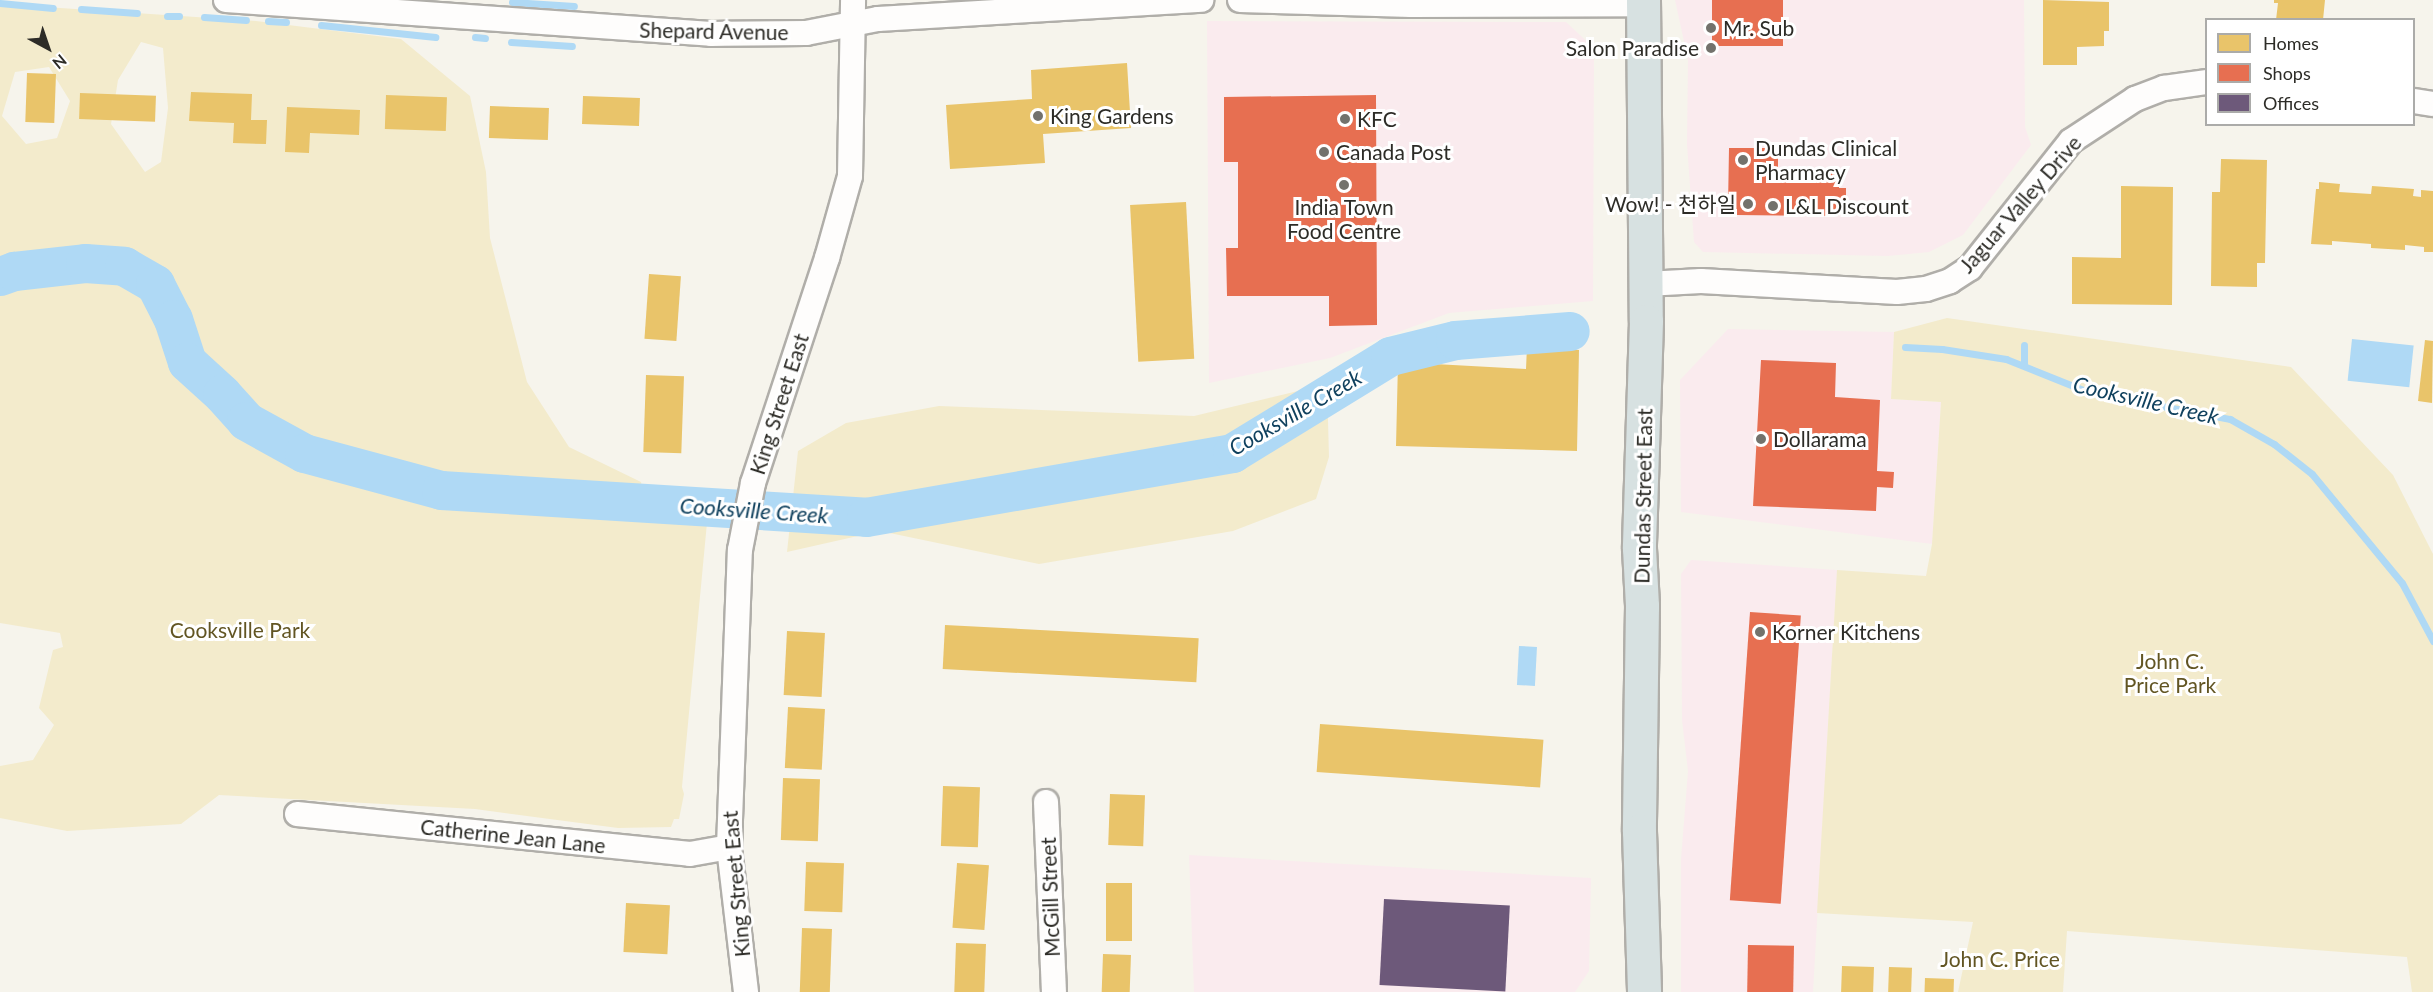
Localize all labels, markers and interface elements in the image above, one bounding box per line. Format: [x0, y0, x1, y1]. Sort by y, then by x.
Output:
place label: Mr. Sub [1723, 15, 1794, 41]
street label: Shepard Avenue [639, 17, 789, 45]
north arrow [18, 18, 78, 78]
legend [2205, 18, 2415, 126]
marker: Mr. Sub [1704, 21, 1718, 35]
text: Homes [2263, 32, 2319, 54]
place label: Salon Paradise [1566, 35, 1699, 61]
marker: Salon Paradise [1704, 41, 1718, 55]
text: N [49, 51, 71, 73]
text: Shops [2263, 62, 2311, 84]
text: Offices [2263, 92, 2319, 114]
place label: King Gardens [1050, 103, 1174, 129]
place label: KFC [1357, 106, 1397, 132]
marker: King Gardens [1031, 109, 1045, 123]
marker: KFC [1338, 112, 1352, 126]
street label: Jaguar Valley Drive [1953, 130, 2087, 278]
place label: Dundas Clinical Pharmacy [1755, 135, 1897, 185]
place label: Canada Post [1336, 139, 1451, 165]
marker: Canada Post [1317, 145, 1331, 159]
marker: Dundas Clinical Pharmacy [1736, 153, 1750, 167]
marker: India Town Food Centre [1337, 178, 1351, 192]
place label: Wow! - 천하일 [1605, 191, 1736, 217]
place label: L&L Discount [1785, 193, 1909, 219]
place label: India Town Food Centre [1287, 194, 1401, 244]
marker: Wow! - 천하일 [1741, 197, 1755, 211]
marker: L&L Discount [1766, 199, 1780, 213]
street label: King Street East [744, 330, 814, 478]
water label: Cooksville Creek [1224, 363, 1366, 461]
water label: Cooksville Creek [2071, 370, 2221, 430]
street label: Dundas Street East [1629, 408, 1657, 584]
place label: Dollarama [1773, 426, 1867, 452]
marker: Dollarama [1754, 432, 1768, 446]
water label: Cooksville Creek [679, 492, 829, 528]
park label: Cooksville Park [170, 617, 310, 643]
place label: Korner Kitchens [1772, 619, 1921, 645]
marker: Korner Kitchens [1753, 625, 1767, 639]
park label: John C. Price Park [2124, 648, 2216, 698]
street label: King Street East [717, 810, 755, 958]
street label: Catherine Jean Lane [419, 814, 607, 858]
street label: McGill Street [1035, 837, 1065, 957]
park label: John C. Price [1940, 946, 2060, 972]

